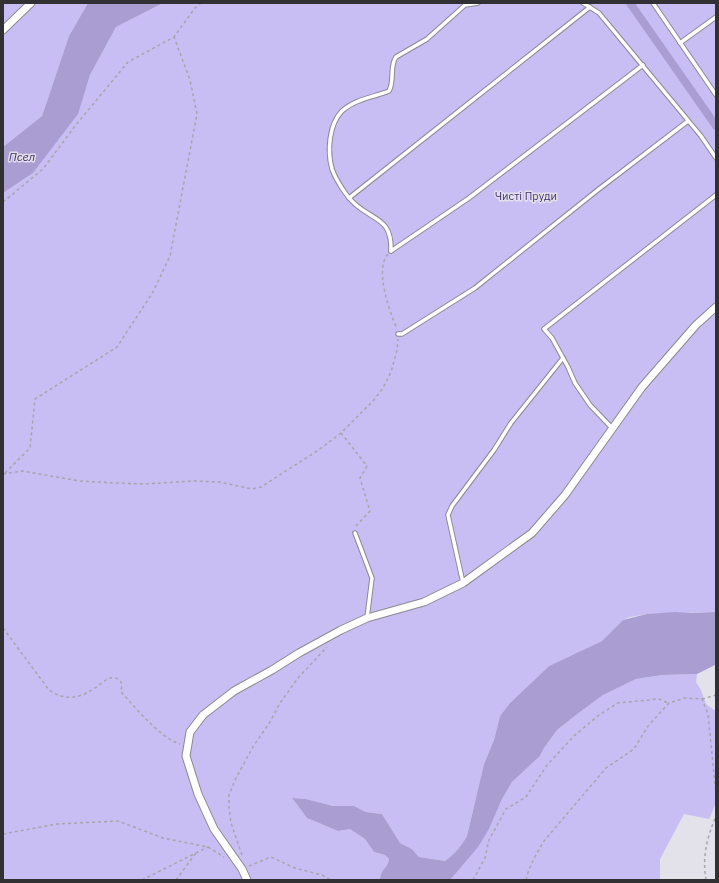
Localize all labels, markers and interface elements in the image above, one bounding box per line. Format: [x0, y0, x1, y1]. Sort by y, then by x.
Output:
water label: Псел [9, 149, 36, 164]
park label: Чисті Пруди [495, 189, 557, 203]

